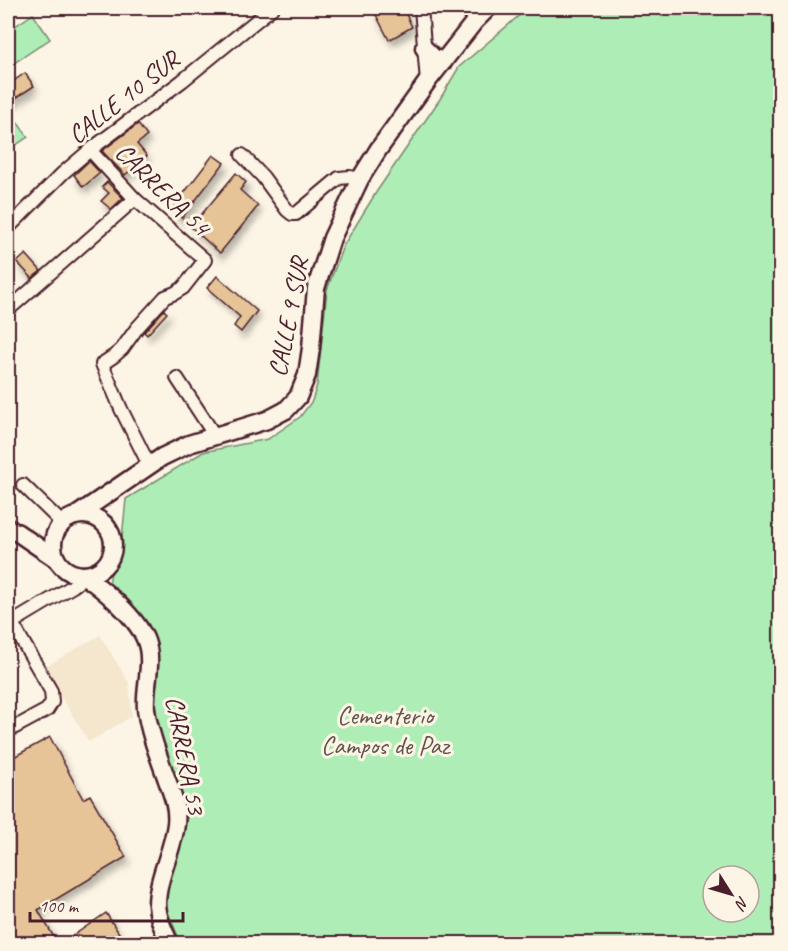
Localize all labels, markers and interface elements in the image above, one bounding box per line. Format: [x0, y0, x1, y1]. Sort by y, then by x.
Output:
street label: CALLE 10 SUR [61, 42, 188, 151]
street label: CARRERA 54 [108, 136, 219, 244]
street label: CALLE 9 SUR [261, 252, 317, 379]
street label: CARRERA 53 [158, 693, 214, 819]
park label: Cementerio Campos de Paz [321, 699, 452, 762]
north arrow [701, 864, 761, 924]
scale bar [30, 885, 183, 923]
text: N [729, 892, 753, 915]
text: 100 m [39, 895, 80, 917]

